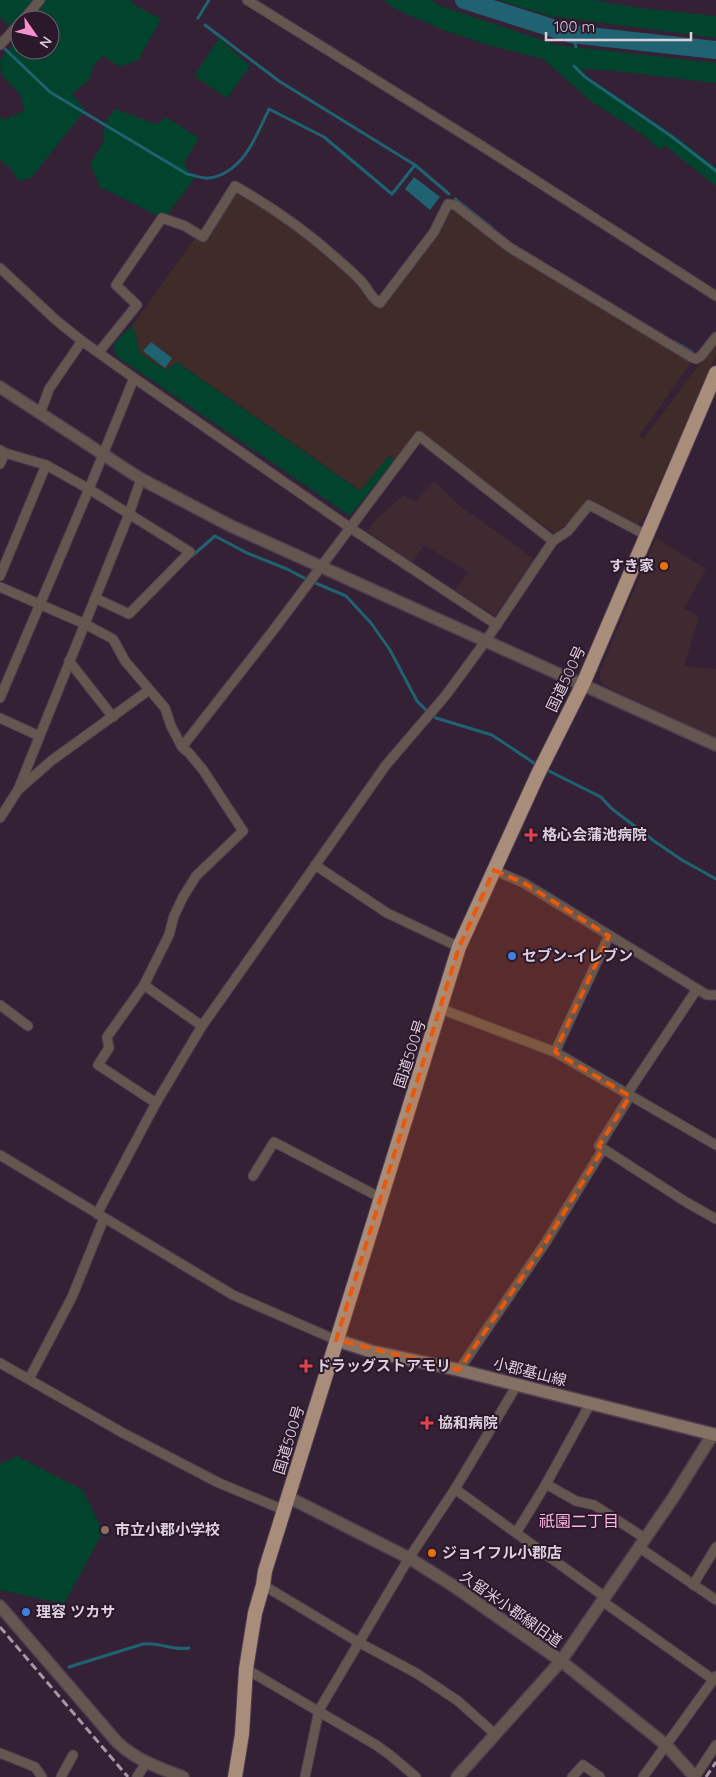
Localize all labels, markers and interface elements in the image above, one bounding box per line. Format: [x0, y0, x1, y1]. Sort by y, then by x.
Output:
north arrow [10, 10, 60, 60]
scale bar [546, 10, 691, 42]
text: 100 m [554, 17, 595, 36]
text: N [35, 33, 56, 52]
place label: すき家 [609, 556, 654, 575]
marker: すき家 [658, 560, 670, 572]
street label: 国道500号 [542, 643, 589, 715]
place label: 格心会蒲池病院 [542, 825, 647, 844]
marker: 格心会蒲池病院 [524, 828, 538, 842]
place label: セブン-イレブン [522, 946, 633, 965]
marker: セブン-イレブン [506, 950, 518, 962]
street label: 国道500号 [390, 1017, 430, 1091]
street label: 小郡基山線 [491, 1353, 569, 1390]
place label: ドラッグストアモリ [316, 1356, 451, 1375]
marker: ドラッグストアモリ [300, 1360, 312, 1372]
street label: 国道500号 [269, 1403, 308, 1477]
place label: 協和病院 [438, 1413, 498, 1432]
marker: 協和病院 [420, 1416, 434, 1430]
district label: 祇園二丁目 [539, 1511, 619, 1531]
place label: 市立小郡小学校 [115, 1520, 220, 1539]
marker: 市立小郡小学校 [99, 1524, 111, 1536]
place label: ジョイフル小郡店 [442, 1543, 562, 1562]
marker: ジョイフル小郡店 [426, 1547, 438, 1559]
street label: 久留米小郡線旧道 [457, 1566, 566, 1651]
place label: 理容 ツカサ [36, 1602, 115, 1621]
marker: 理容 ツカサ [20, 1606, 32, 1618]

